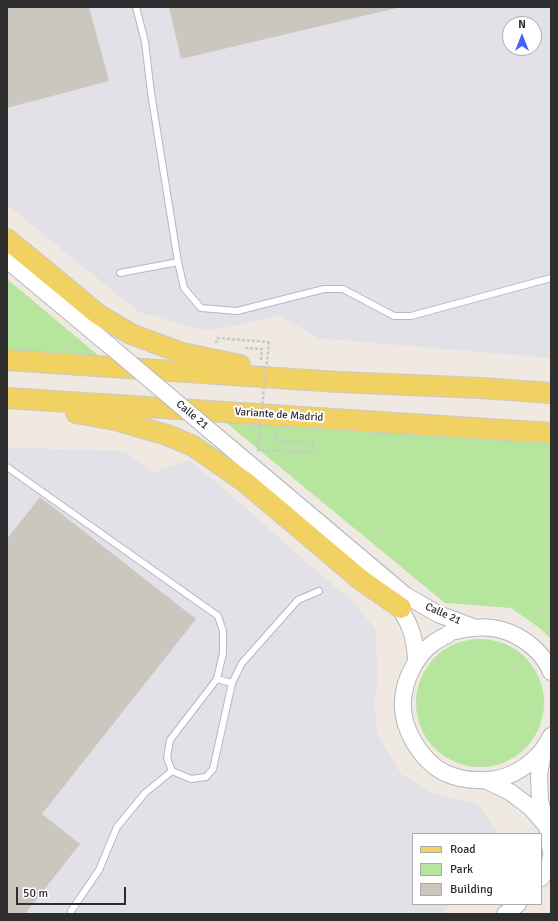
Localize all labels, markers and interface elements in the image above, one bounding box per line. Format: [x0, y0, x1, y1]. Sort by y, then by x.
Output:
north arrow [502, 16, 542, 56]
text: N [518, 18, 526, 31]
street label: Calle 21 [173, 398, 211, 432]
street label: Variante de Madrid [234, 405, 324, 425]
street label: Calle 21 [423, 600, 463, 628]
legend [412, 833, 542, 905]
text: Road [450, 842, 476, 857]
text: Park [450, 862, 473, 877]
scale bar [18, 879, 128, 905]
text: Building [450, 882, 493, 897]
text: 50 m [23, 886, 48, 901]

